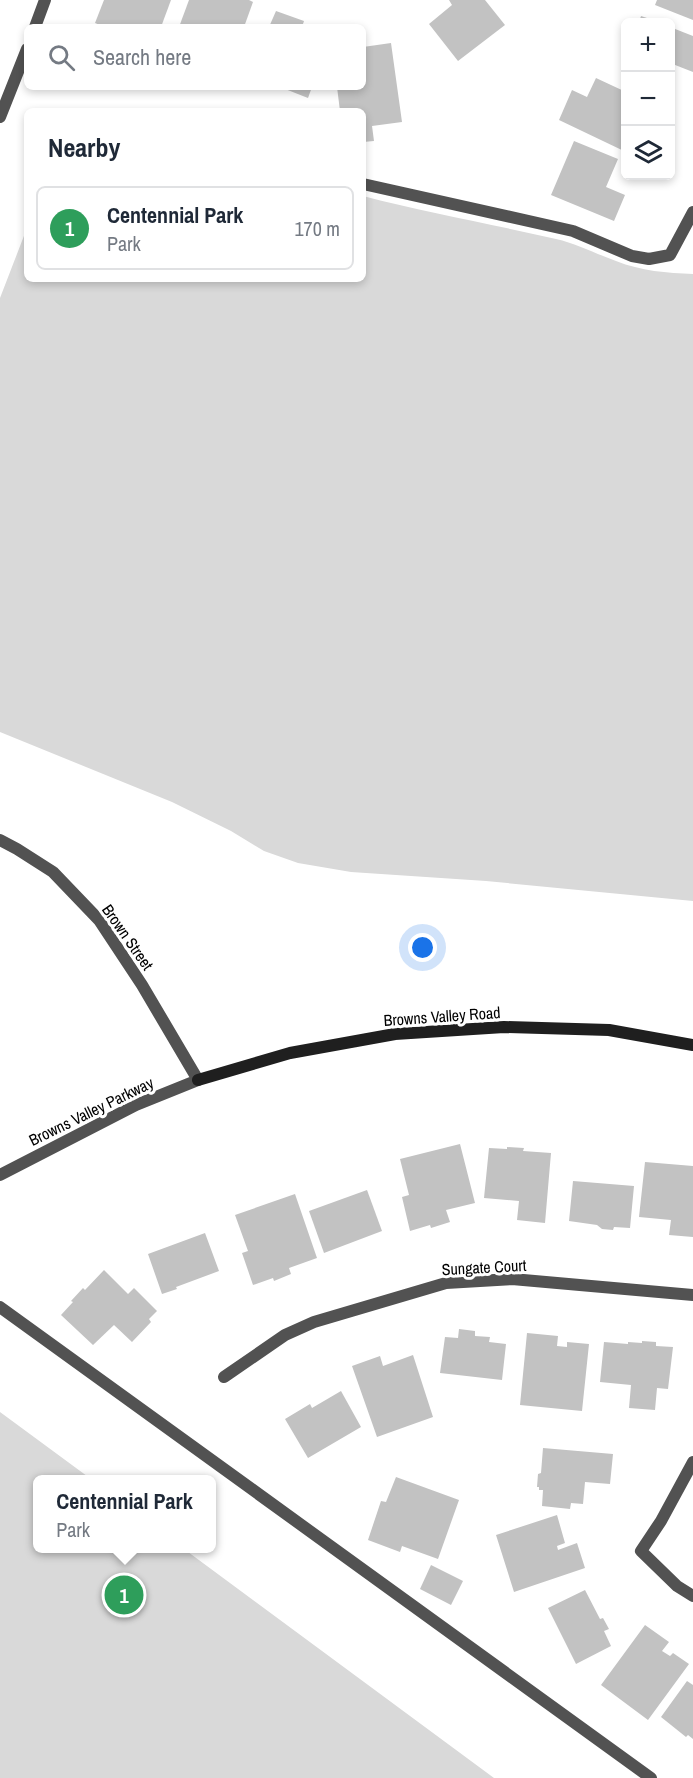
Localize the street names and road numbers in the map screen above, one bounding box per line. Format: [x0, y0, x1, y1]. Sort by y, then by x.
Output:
street label: Brown Street [97, 900, 159, 975]
street label: Browns Valley Road [383, 1001, 501, 1031]
street label: Browns Valley Parkway [25, 1071, 157, 1151]
street label: Sungate Court [441, 1254, 527, 1280]

